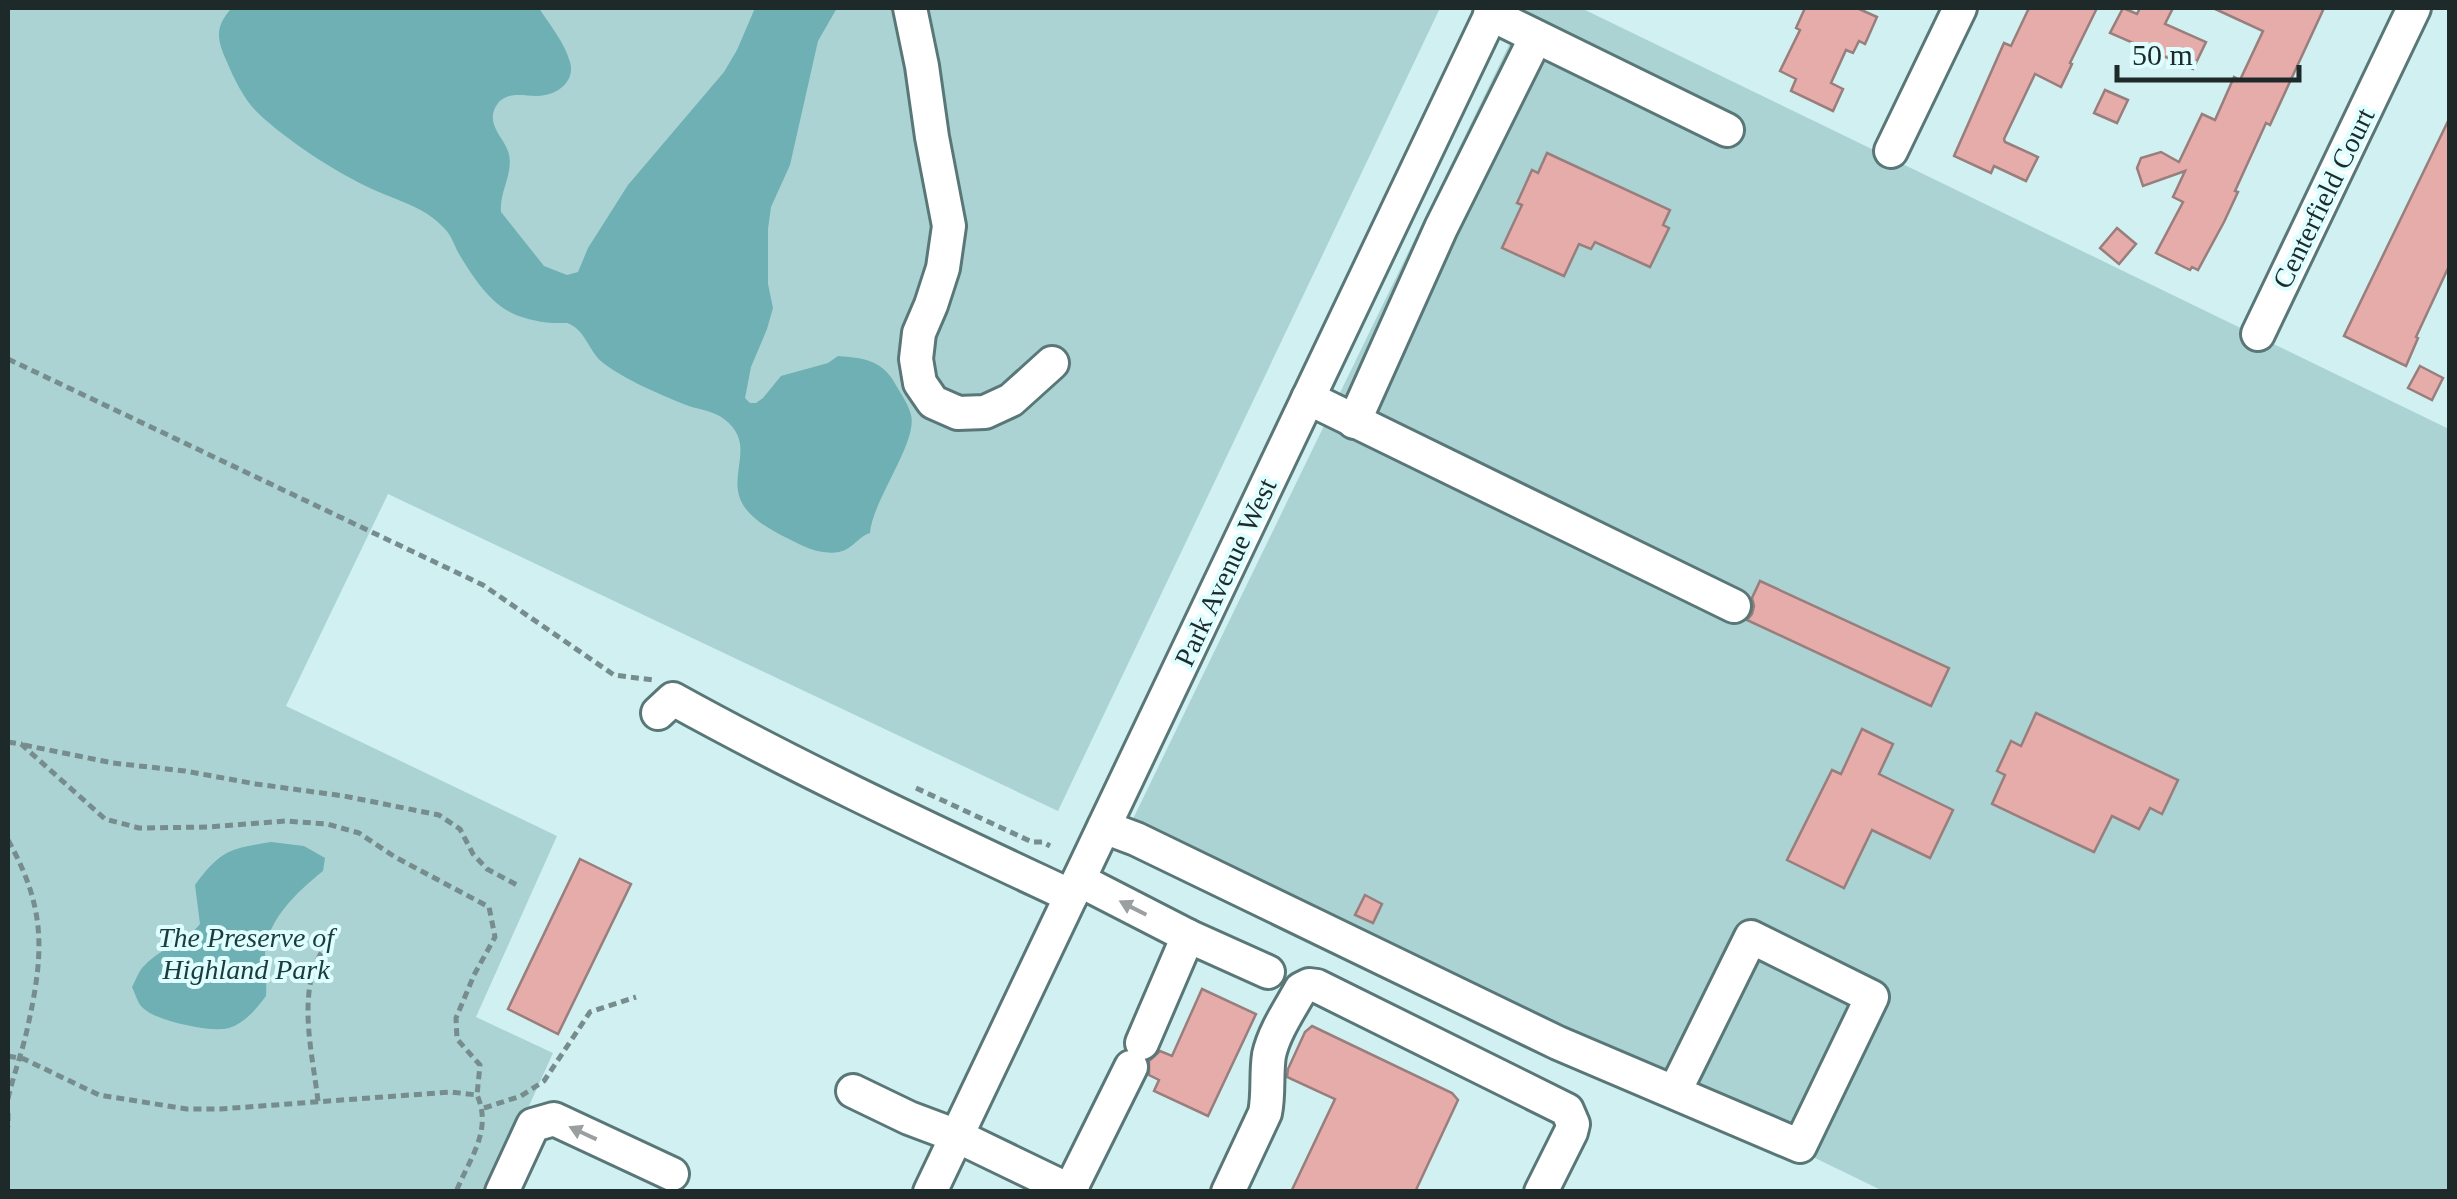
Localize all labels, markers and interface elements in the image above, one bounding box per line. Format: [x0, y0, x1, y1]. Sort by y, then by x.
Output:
scale bar [2117, 20, 2300, 82]
text: 50 m [2132, 38, 2193, 71]
street label: Centerfield Court [2266, 103, 2381, 293]
street label: Park Avenue West [1168, 473, 1283, 671]
one-way arrow [1119, 900, 1148, 917]
park label: The Preserve of Highland Park [158, 922, 337, 985]
one-way arrow [569, 1124, 598, 1141]

